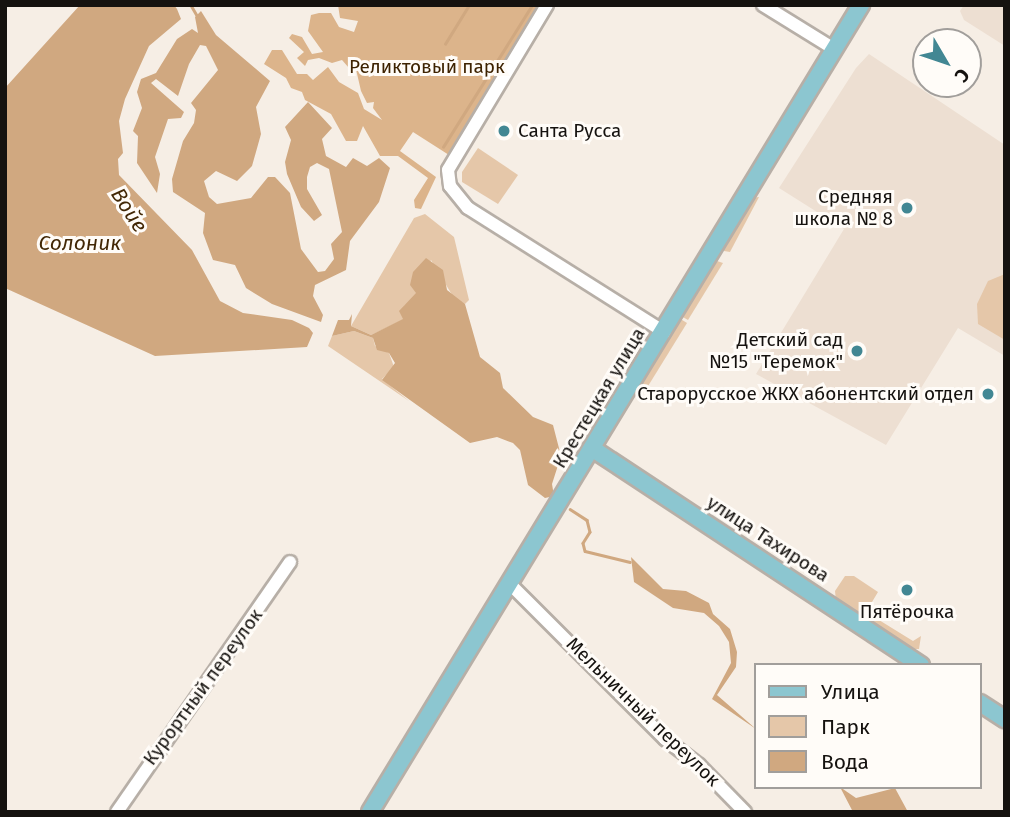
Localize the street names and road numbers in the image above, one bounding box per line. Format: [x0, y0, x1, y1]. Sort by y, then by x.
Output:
street label: Крестецкая улица [548, 324, 650, 472]
street label: улица Тахирова [703, 491, 833, 587]
street label: Курортный переулок [139, 604, 267, 770]
street label: Мельничный переулок [561, 633, 725, 791]

